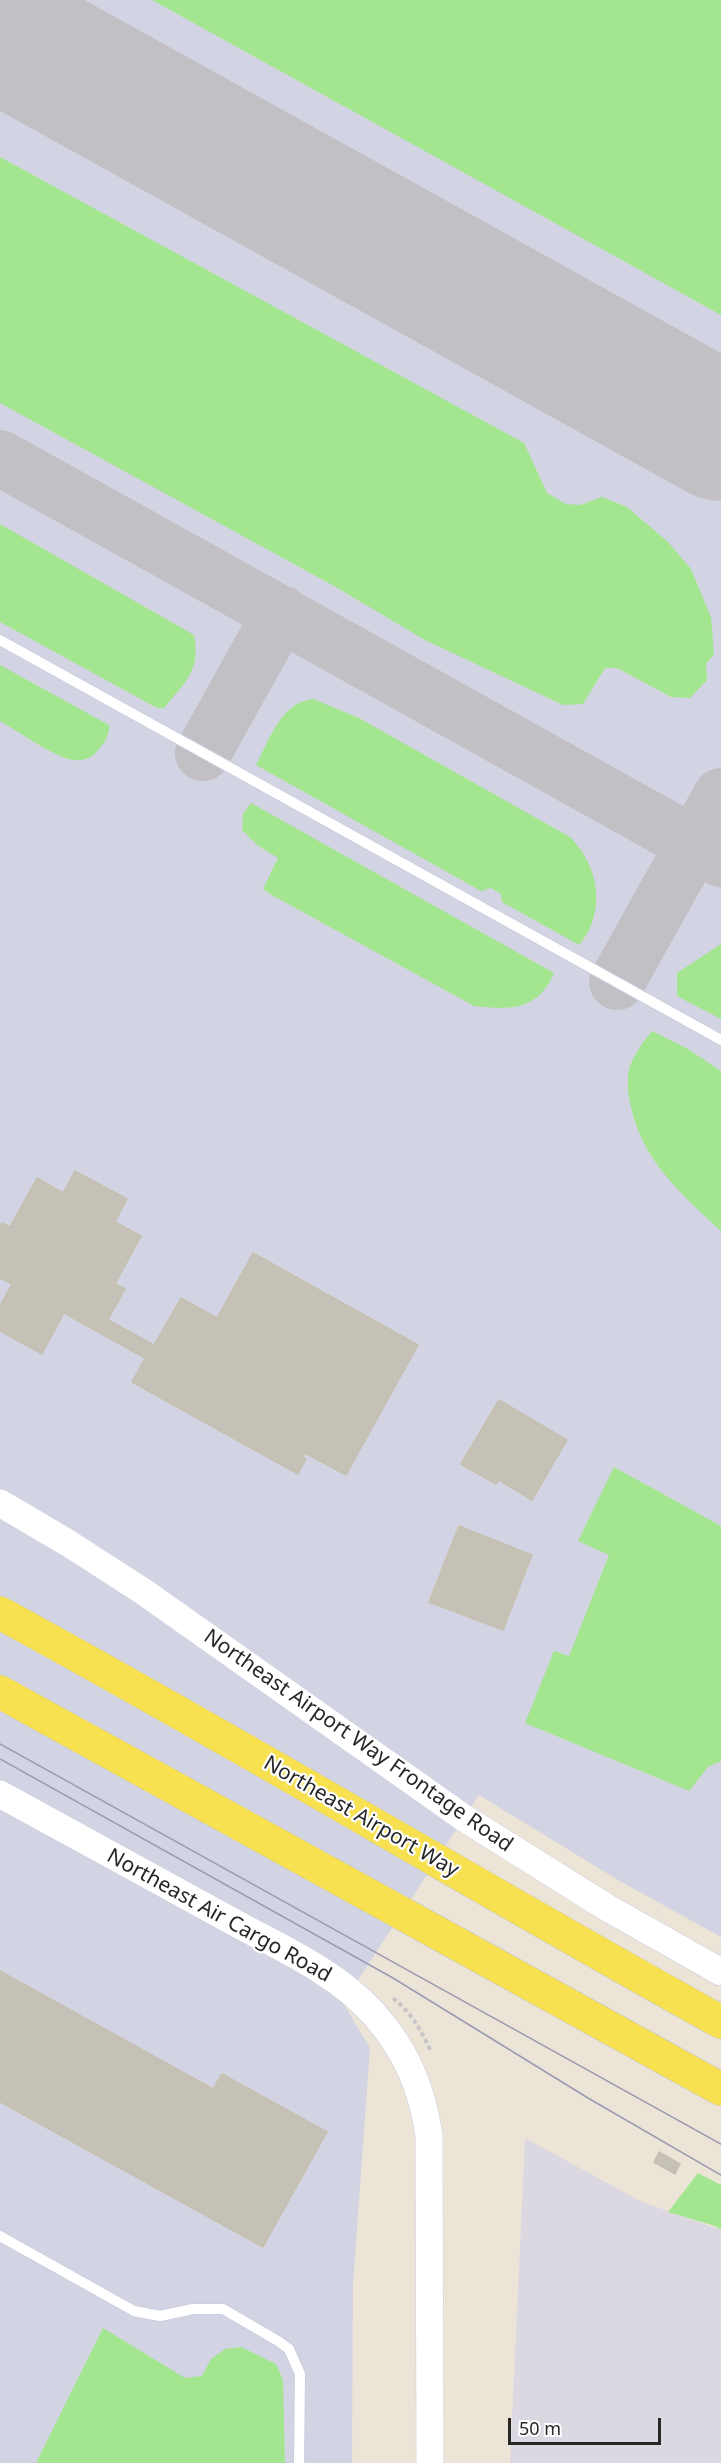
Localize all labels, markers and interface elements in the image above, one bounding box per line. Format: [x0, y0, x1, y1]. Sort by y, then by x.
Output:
street label: Northeast Airport Way Frontage Road [199, 1624, 517, 1858]
street label: Northeast Airport Way [259, 1751, 463, 1883]
street label: Northeast Air Cargo Road [102, 1844, 336, 1988]
scale bar [511, 2406, 664, 2444]
text: 50 m [519, 2416, 561, 2440]

